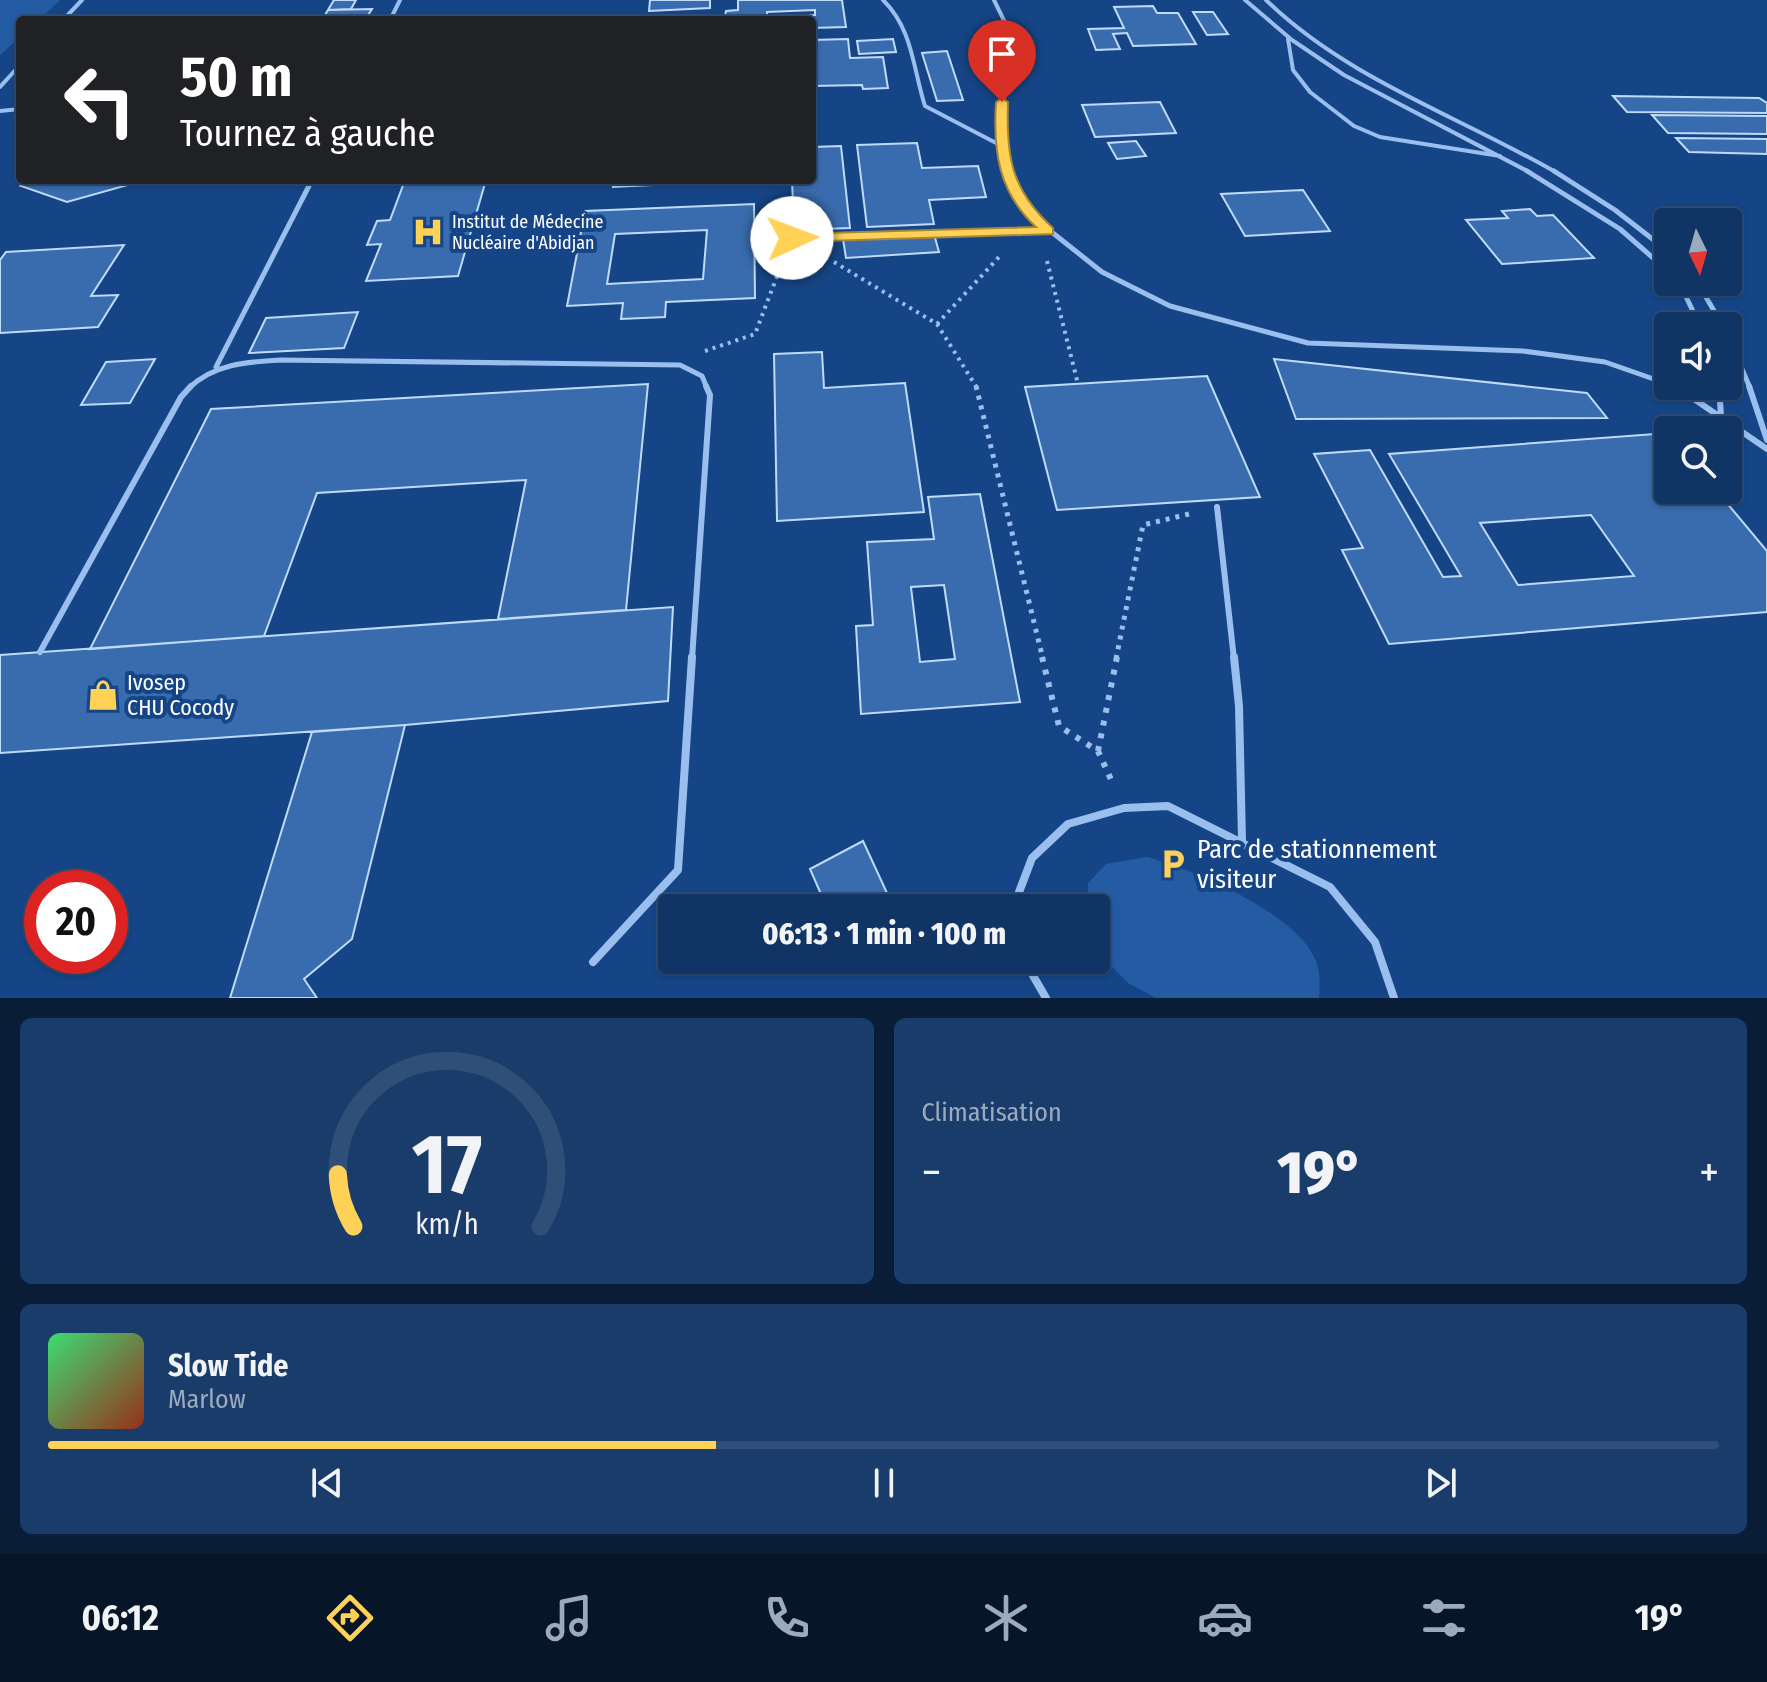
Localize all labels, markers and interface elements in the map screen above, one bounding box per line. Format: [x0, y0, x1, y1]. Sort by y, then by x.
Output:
pin [968, 20, 1036, 102]
icon: arrive [980, 32, 1024, 76]
text: 50 m [180, 44, 292, 111]
icon: left [48, 48, 152, 152]
text: Tournez à gauche [180, 112, 435, 156]
position arrow [750, 196, 834, 280]
north arrow [1654, 208, 1742, 296]
map controls [1654, 208, 1742, 504]
place label: Institut de Médecine Nucléaire d'Abidjan [452, 211, 603, 254]
hospital icon: Institut de Médecine Nucléaire d'Abidjan [411, 215, 445, 249]
button: sound [1654, 312, 1742, 400]
button: search [1654, 416, 1742, 504]
place label: Ivosep CHU Cocody [127, 669, 234, 721]
shop icon: Ivosep CHU Cocody [86, 678, 120, 712]
place label: Parc de stationnement visiteur [1197, 834, 1437, 895]
parking icon: Parc de stationnement visiteur [1156, 847, 1190, 881]
speed limit sign: 20 [24, 870, 128, 974]
text: 06:13 · 1 min · 100 m [762, 916, 1006, 952]
text: Climatisation [922, 1097, 1062, 1128]
text: 17 [411, 1115, 482, 1215]
text: 19° [1277, 1137, 1363, 1209]
text: − [922, 1146, 941, 1199]
text: + [1699, 1146, 1719, 1199]
text: km/h [415, 1207, 479, 1242]
text: Slow Tide [168, 1348, 289, 1384]
text: Marlow [168, 1384, 246, 1415]
icon: previous [305, 1461, 349, 1505]
icon: pause [862, 1461, 906, 1505]
icon: next [1419, 1461, 1463, 1505]
icon: directions [322, 1590, 378, 1646]
icon: music [541, 1590, 597, 1646]
icon: phone [759, 1590, 815, 1646]
icon: climate [978, 1590, 1034, 1646]
icon: car [1197, 1590, 1253, 1646]
icon: filters [1416, 1590, 1472, 1646]
text: 06:12 [81, 1596, 159, 1640]
text: 19° [1635, 1596, 1686, 1640]

